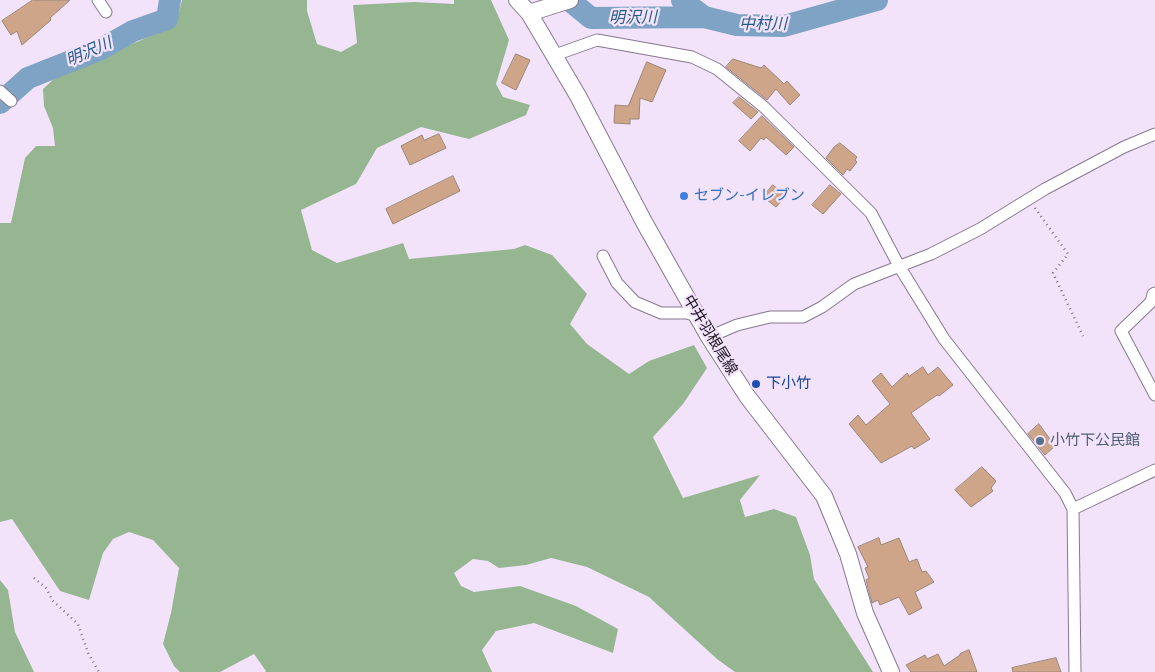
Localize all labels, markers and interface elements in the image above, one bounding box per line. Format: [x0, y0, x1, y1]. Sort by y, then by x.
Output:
water label: 明沢川 [609, 8, 657, 28]
water label: 中村川 [739, 14, 787, 34]
water label: 明沢川 [63, 33, 115, 71]
place label: セブン-イレブン [694, 187, 805, 205]
marker: セブン-イレブン [678, 190, 690, 202]
street label: 中井羽根尾線 [679, 292, 741, 378]
place label: 下小竹 [766, 375, 811, 393]
marker: 下小竹 [750, 378, 762, 390]
place label: 小竹下公民館 [1050, 432, 1140, 450]
marker: 小竹下公民館 [1034, 435, 1046, 447]

